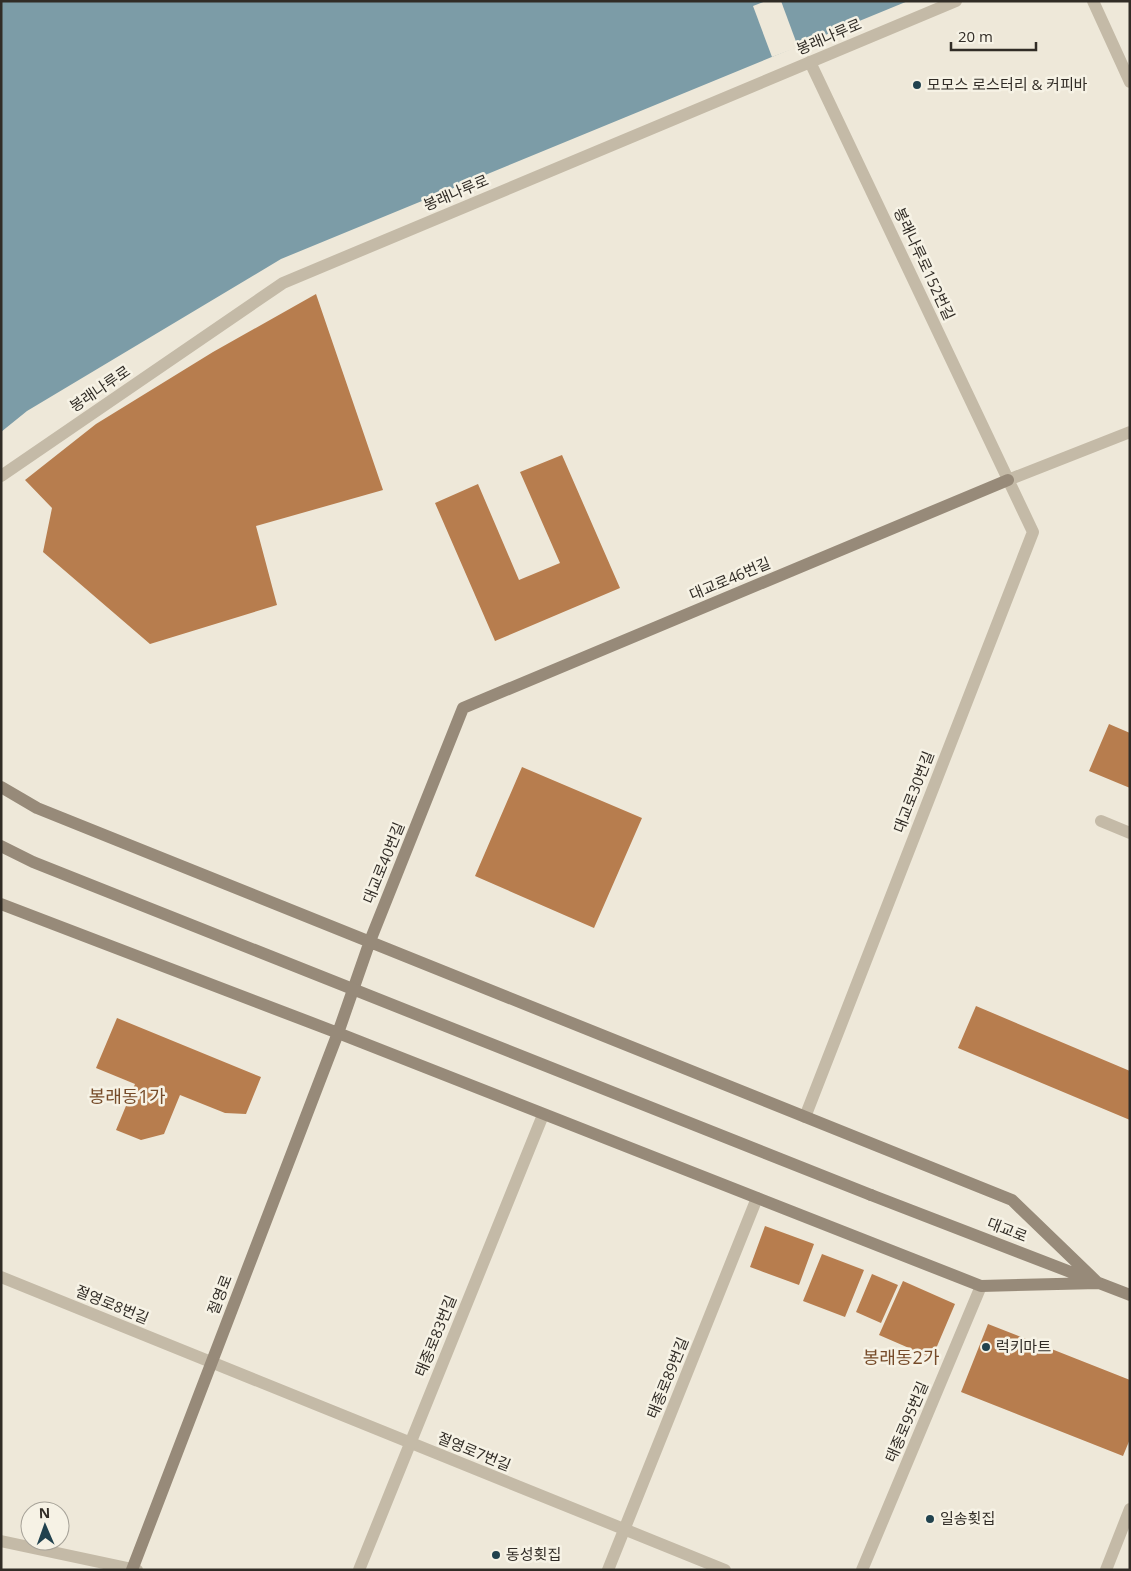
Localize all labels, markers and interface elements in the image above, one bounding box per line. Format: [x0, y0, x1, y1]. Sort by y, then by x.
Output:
street label: 봉래나루로 [793, 13, 864, 59]
scale bar [951, 20, 1036, 52]
text: 20 m [958, 26, 993, 46]
place label: 모모스 로스터리 & 커피바 [927, 74, 1088, 94]
marker: 모모스 로스터리 & 커피바 [911, 79, 923, 91]
street label: 봉래나루로 [420, 169, 491, 215]
street label: 봉래나루로152번길 [890, 204, 960, 323]
street label: 봉래나루로 [65, 361, 134, 416]
street label: 대교로46번길 [686, 552, 773, 604]
street label: 대교로30번길 [888, 748, 938, 835]
street label: 대교로40번길 [358, 819, 408, 906]
district label: 봉래동1가 [89, 1084, 166, 1108]
street label: 대교로 [984, 1212, 1030, 1246]
street label: 절영로 [202, 1272, 236, 1318]
street label: 절영로8번길 [73, 1280, 152, 1328]
street label: 태종로83번길 [410, 1292, 460, 1379]
street label: 태종로89번길 [642, 1334, 692, 1421]
place label: 럭키마트 [996, 1336, 1051, 1356]
marker: 럭키마트 [980, 1341, 992, 1353]
district label: 봉래동2가 [863, 1345, 940, 1369]
street label: 태종로95번길 [880, 1378, 932, 1465]
street label: 절영로7번길 [435, 1427, 514, 1475]
north arrow [20, 1501, 70, 1551]
text: N [39, 1503, 51, 1522]
place label: 일송횟집 [940, 1508, 995, 1528]
marker: 일송횟집 [924, 1513, 936, 1525]
place label: 동성횟집 [506, 1544, 561, 1564]
marker: 동성횟집 [490, 1549, 502, 1561]

